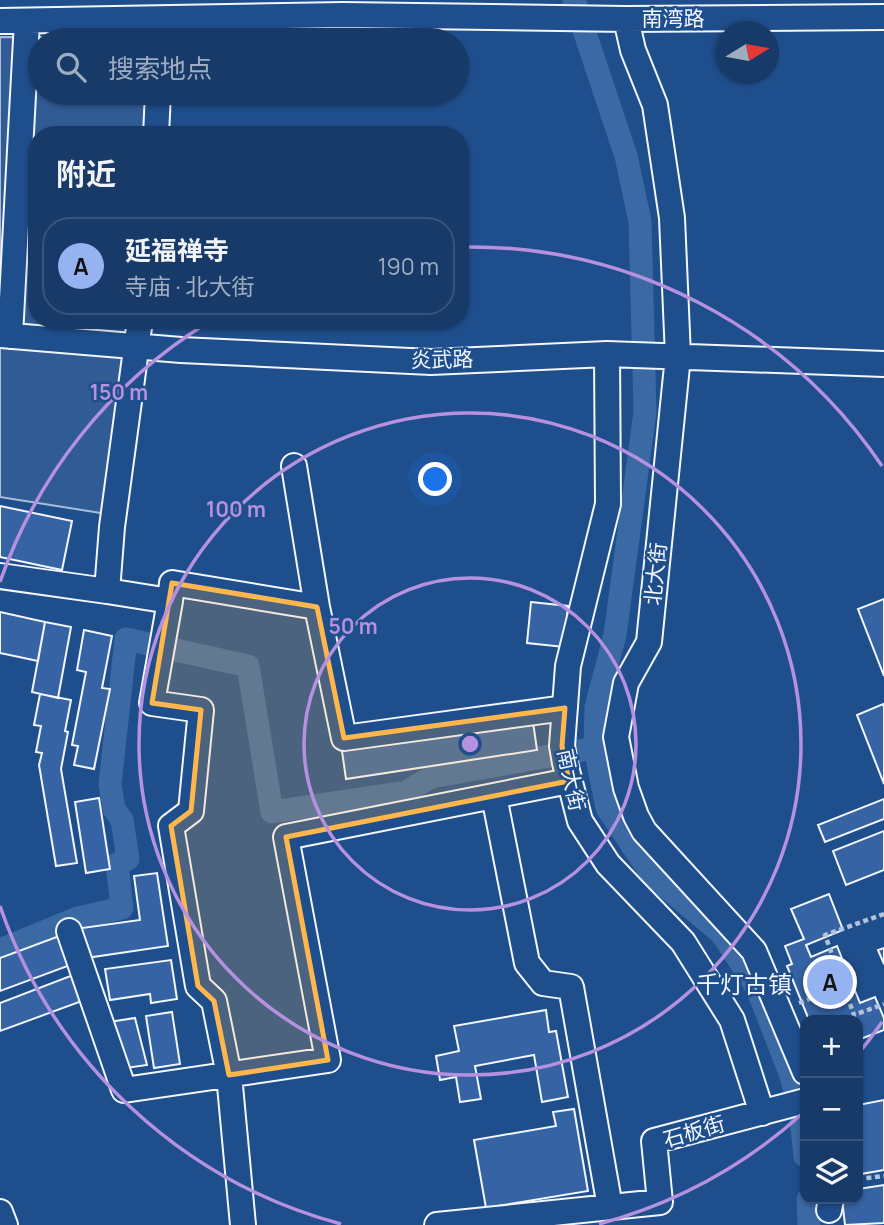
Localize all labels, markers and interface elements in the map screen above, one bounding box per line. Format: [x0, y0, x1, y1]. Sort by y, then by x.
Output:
street label: 南湾路 [642, 4, 705, 32]
north arrow [716, 21, 779, 84]
search box [28, 28, 469, 105]
icon: search [52, 48, 90, 86]
text: 搜索地点 [108, 50, 212, 86]
text: 附近 [56, 153, 116, 194]
text: 延福禅寺 [125, 232, 229, 268]
text: A [73, 250, 89, 282]
text: 190 m [378, 250, 439, 282]
text: 寺庙 · 北大街 [125, 270, 254, 302]
street label: 炎武路 [410, 344, 474, 374]
text: 150 m [90, 378, 148, 406]
your location [418, 462, 452, 496]
text: 100 m [206, 495, 266, 523]
street label: 北大街 [638, 541, 672, 607]
text: 50 m [328, 612, 378, 640]
centre of rings [458, 732, 482, 756]
street label: 南大街 [552, 746, 592, 814]
pin: A [807, 956, 853, 1008]
district label: 千灯古镇 [696, 967, 792, 1000]
map controls [800, 1015, 863, 1204]
button: + [800, 1015, 863, 1078]
button: − [800, 1078, 863, 1141]
street label: 石板街 [660, 1109, 728, 1153]
button: layers [800, 1141, 863, 1204]

